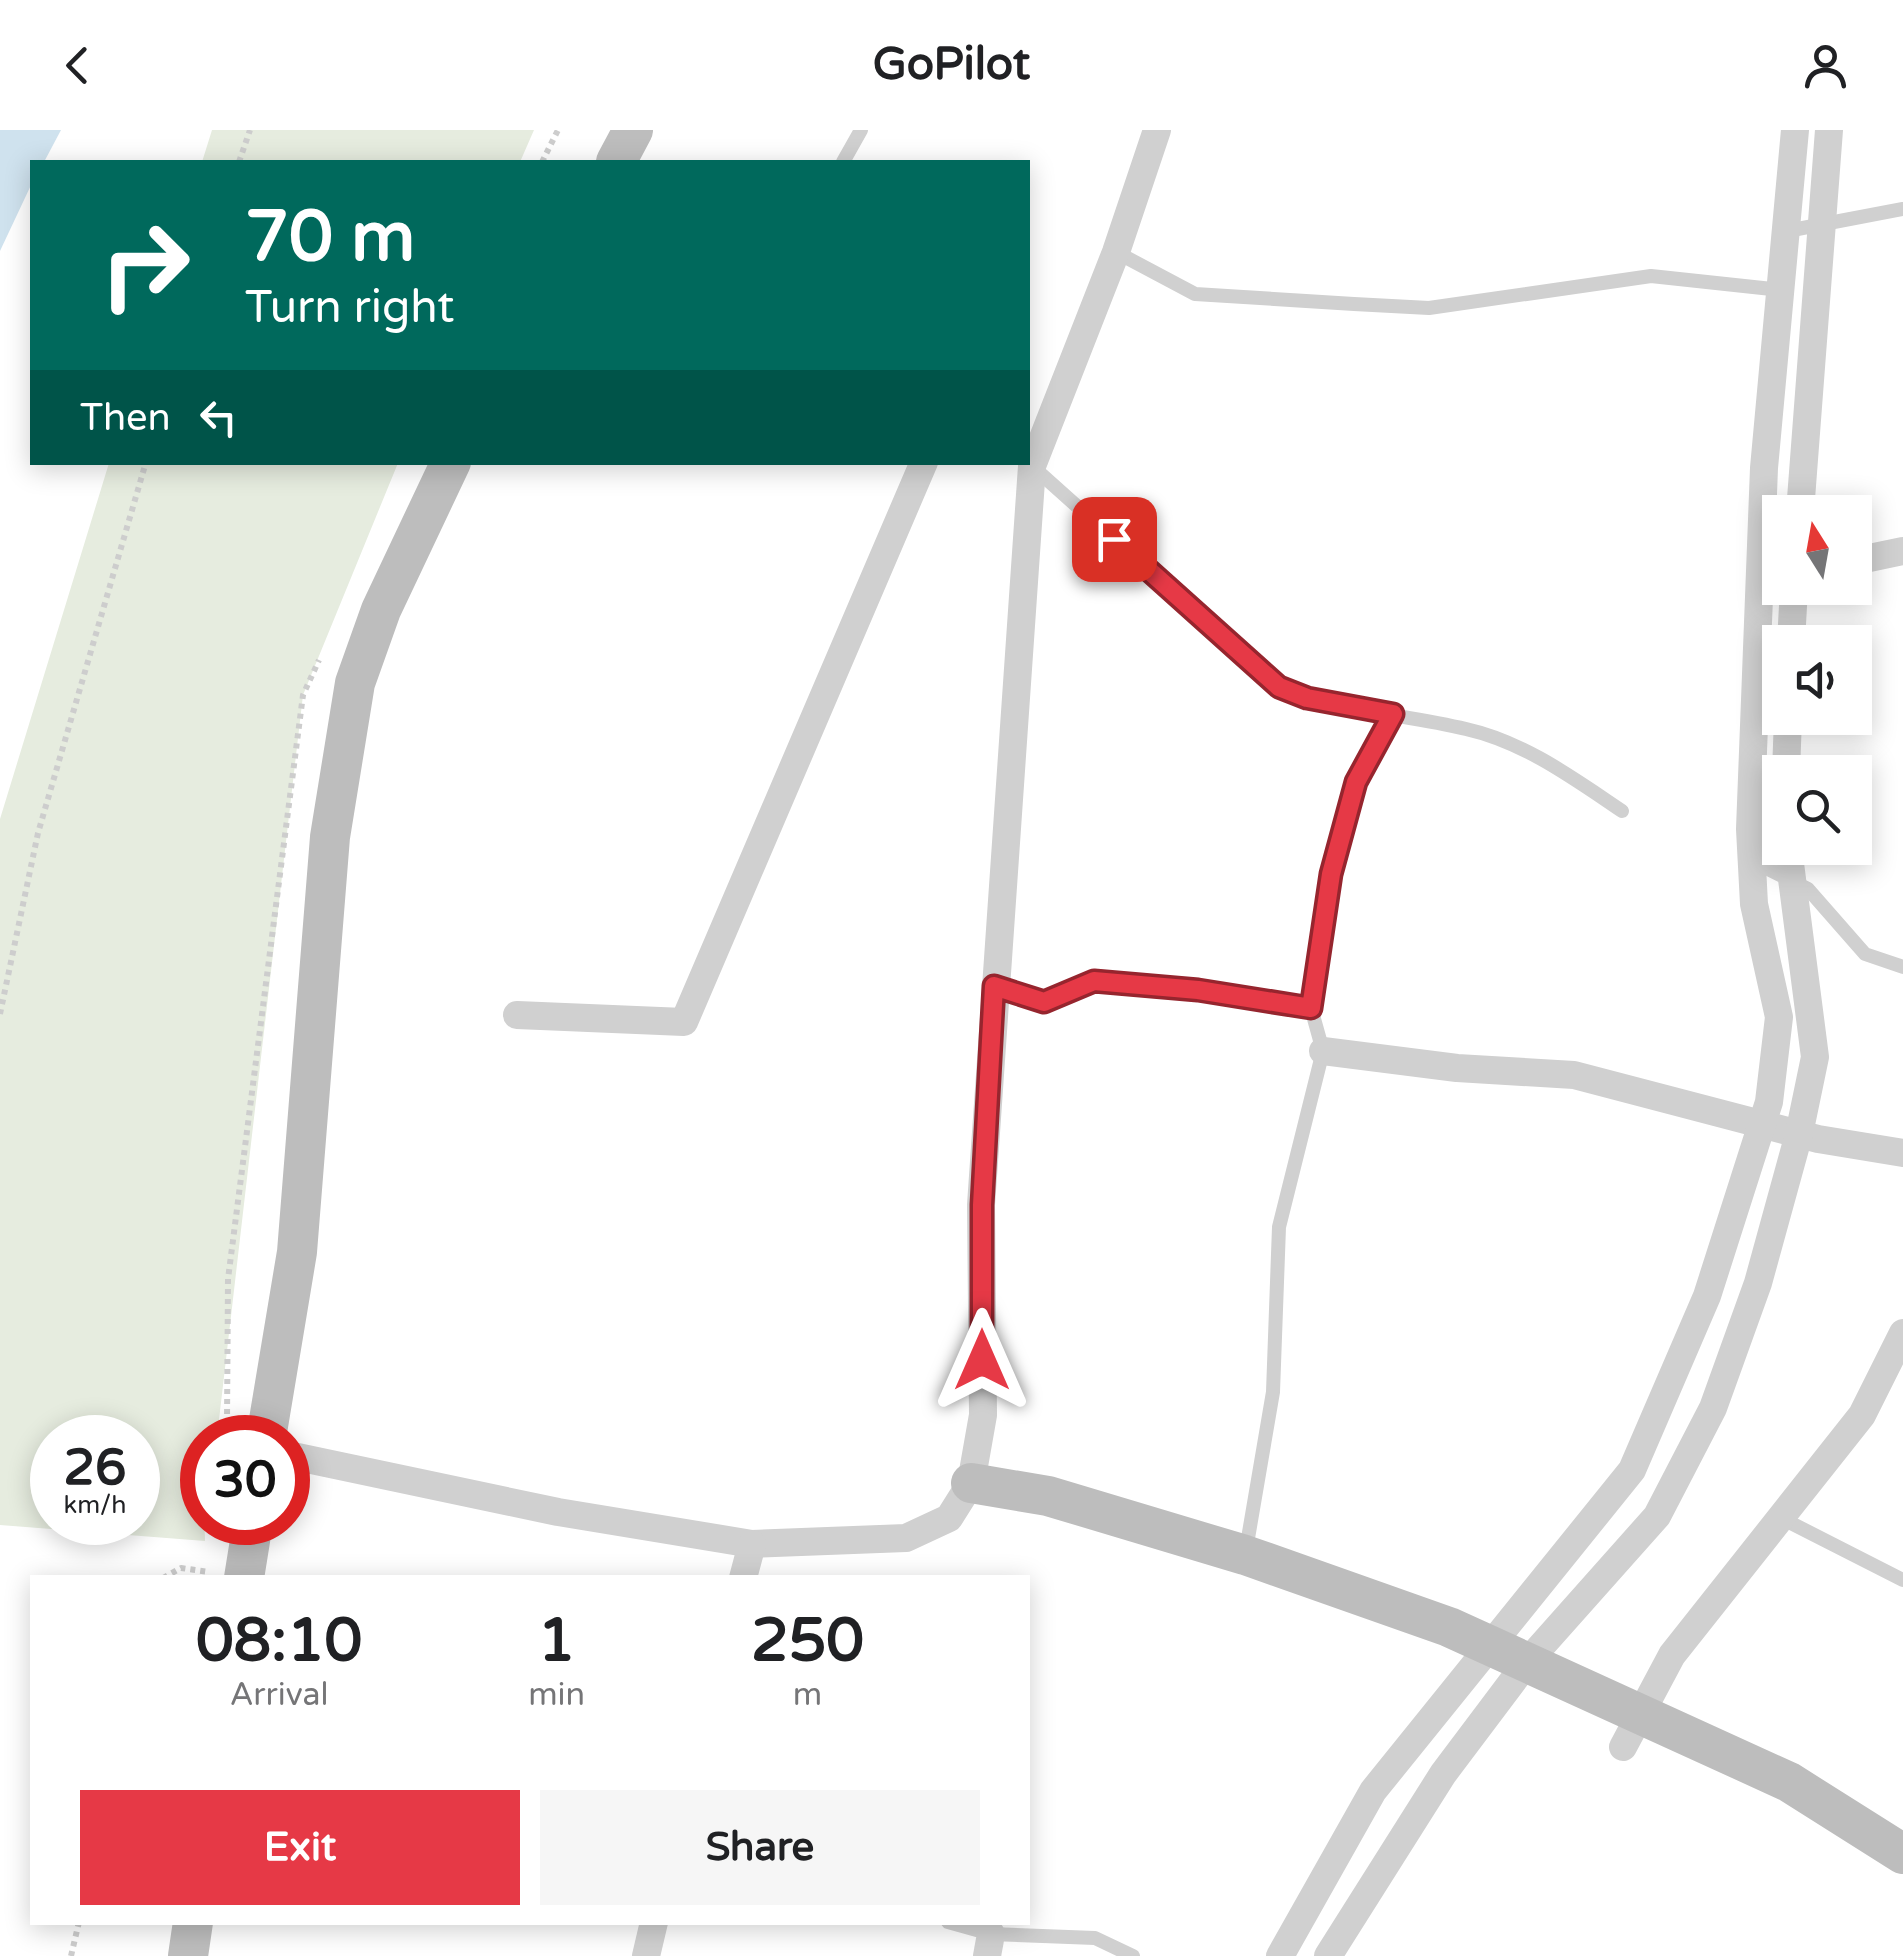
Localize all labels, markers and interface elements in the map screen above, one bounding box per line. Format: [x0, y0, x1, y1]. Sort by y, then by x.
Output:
icon: back [50, 38, 105, 93]
text: GoPilot [873, 38, 1030, 92]
icon: person [1798, 38, 1853, 93]
text: 70 m [245, 196, 415, 280]
icon: right [80, 200, 210, 330]
text: Turn right [245, 281, 454, 335]
icon: left [191, 390, 246, 445]
text: Then [80, 395, 171, 441]
north arrow [1762, 495, 1872, 605]
map controls [1762, 495, 1872, 865]
pin [1072, 497, 1157, 582]
icon: arrive [1087, 512, 1142, 567]
button: sound [1762, 625, 1872, 735]
button: search [1762, 755, 1872, 865]
position arrow [930, 1308, 1034, 1412]
speed limit sign: 30 [180, 1415, 310, 1545]
text: 26 [64, 1438, 126, 1498]
text: km/h [64, 1490, 126, 1520]
text: 08:10 [196, 1605, 362, 1677]
text: 1 [538, 1605, 575, 1677]
text: 250 [751, 1605, 864, 1677]
text: Arrival [230, 1676, 329, 1714]
text: min [528, 1676, 585, 1714]
text: m [793, 1676, 822, 1714]
button: Exit [80, 1790, 520, 1905]
button: Share [540, 1790, 980, 1905]

